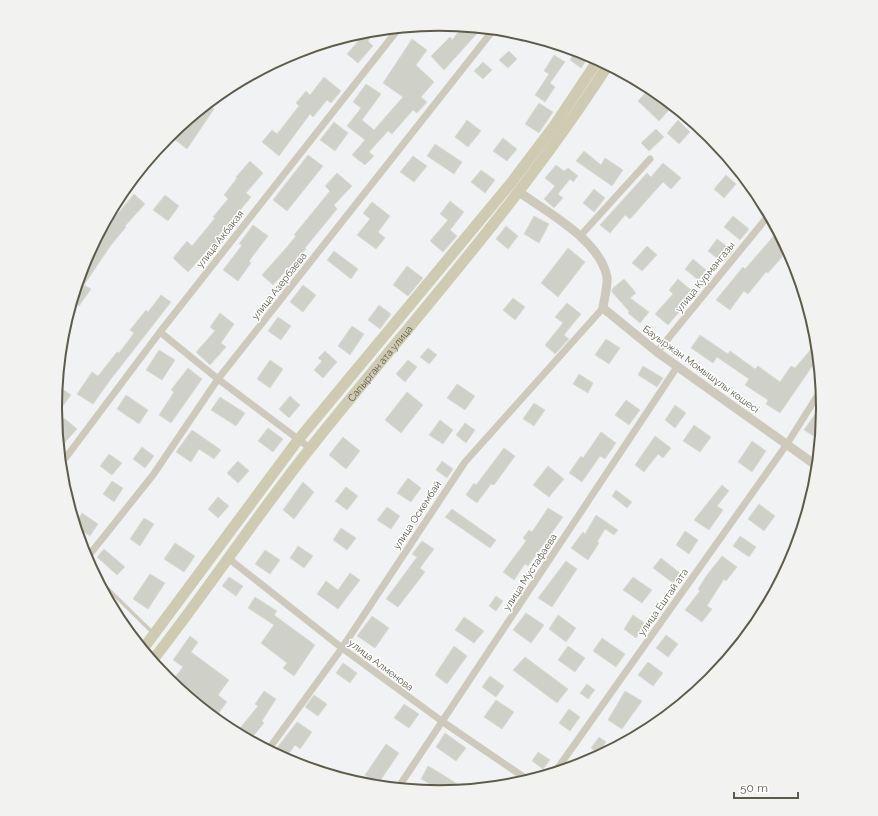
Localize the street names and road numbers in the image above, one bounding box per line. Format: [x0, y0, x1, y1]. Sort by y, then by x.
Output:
street label: улица Акбакая [194, 208, 246, 270]
street label: улица Курмангазы [673, 239, 737, 314]
street label: улица Азербаева [249, 250, 309, 322]
street label: Сапырган ата улица [345, 323, 414, 403]
street label: Бауыржан Момышұлы көшесі [641, 323, 761, 415]
street label: улица Оскембай [391, 479, 443, 551]
street label: улица Мустафаева [501, 531, 559, 613]
street label: улица Ештай ата [636, 566, 690, 638]
street label: улица Алменова [346, 637, 416, 693]

